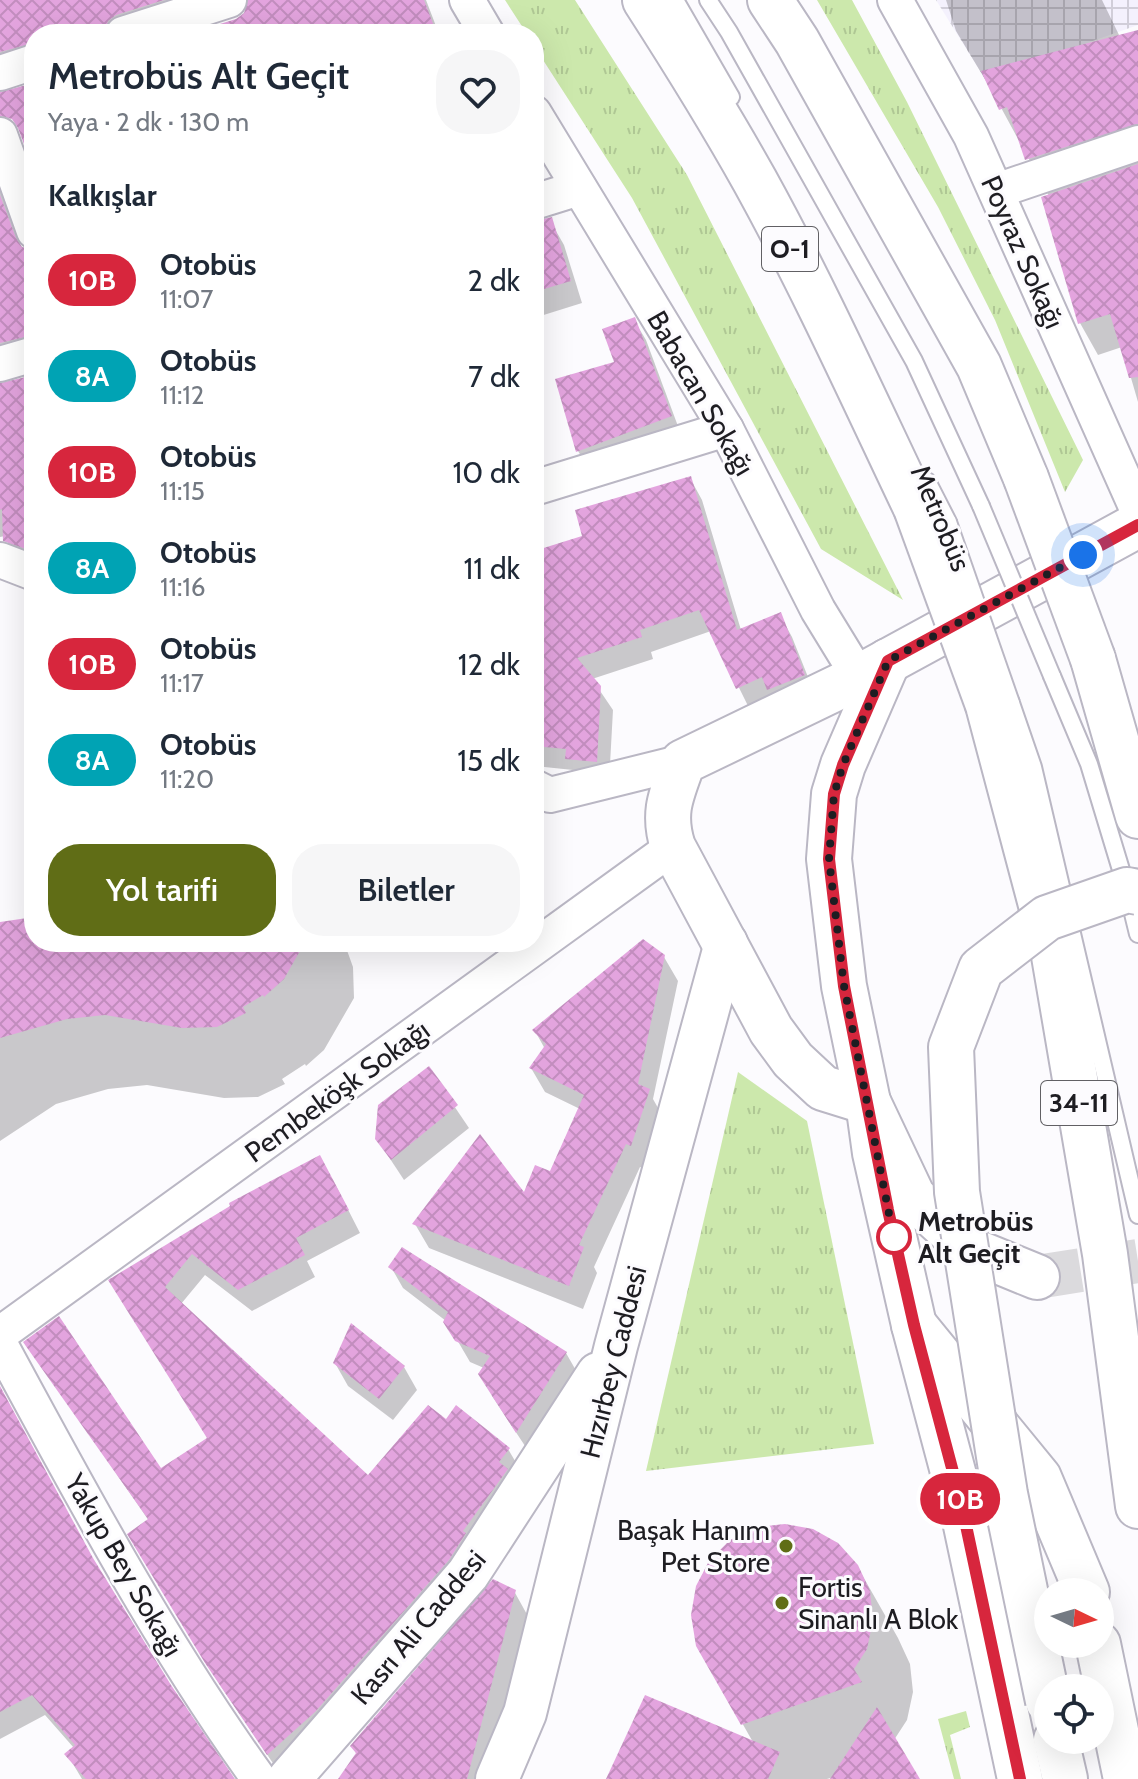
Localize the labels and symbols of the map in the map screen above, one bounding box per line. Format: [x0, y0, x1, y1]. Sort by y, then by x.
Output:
street label: Poyraz Sokağı [974, 170, 1072, 334]
road number: O-1 [762, 227, 818, 271]
street label: Babacan Sokağı [640, 305, 762, 481]
street label: Metrobüs [903, 460, 979, 576]
your location [1063, 535, 1103, 575]
street label: Pembeköşk Sokağı [238, 1013, 436, 1169]
road number: 34-11 [1041, 1081, 1117, 1125]
place label: Metrobüs Alt Geçit [918, 1204, 1033, 1270]
marker: Metrobüs Alt Geçit [877, 1220, 911, 1254]
street label: Hızırbey Caddesi [573, 1262, 653, 1462]
street label: Yakup Bey Sokağı [57, 1467, 190, 1662]
line badge: 10B [914, 1473, 1006, 1525]
place label: Başak Hanım Pet Store [617, 1513, 770, 1579]
marker: Başak Hanım Pet Store [777, 1537, 795, 1555]
street label: Kasrı Ali Caddesi [343, 1543, 493, 1711]
place label: Fortis Sinanlı A Blok [798, 1570, 959, 1636]
north arrow [1034, 1578, 1114, 1658]
marker: Fortis Sinanlı A Blok [773, 1594, 791, 1612]

